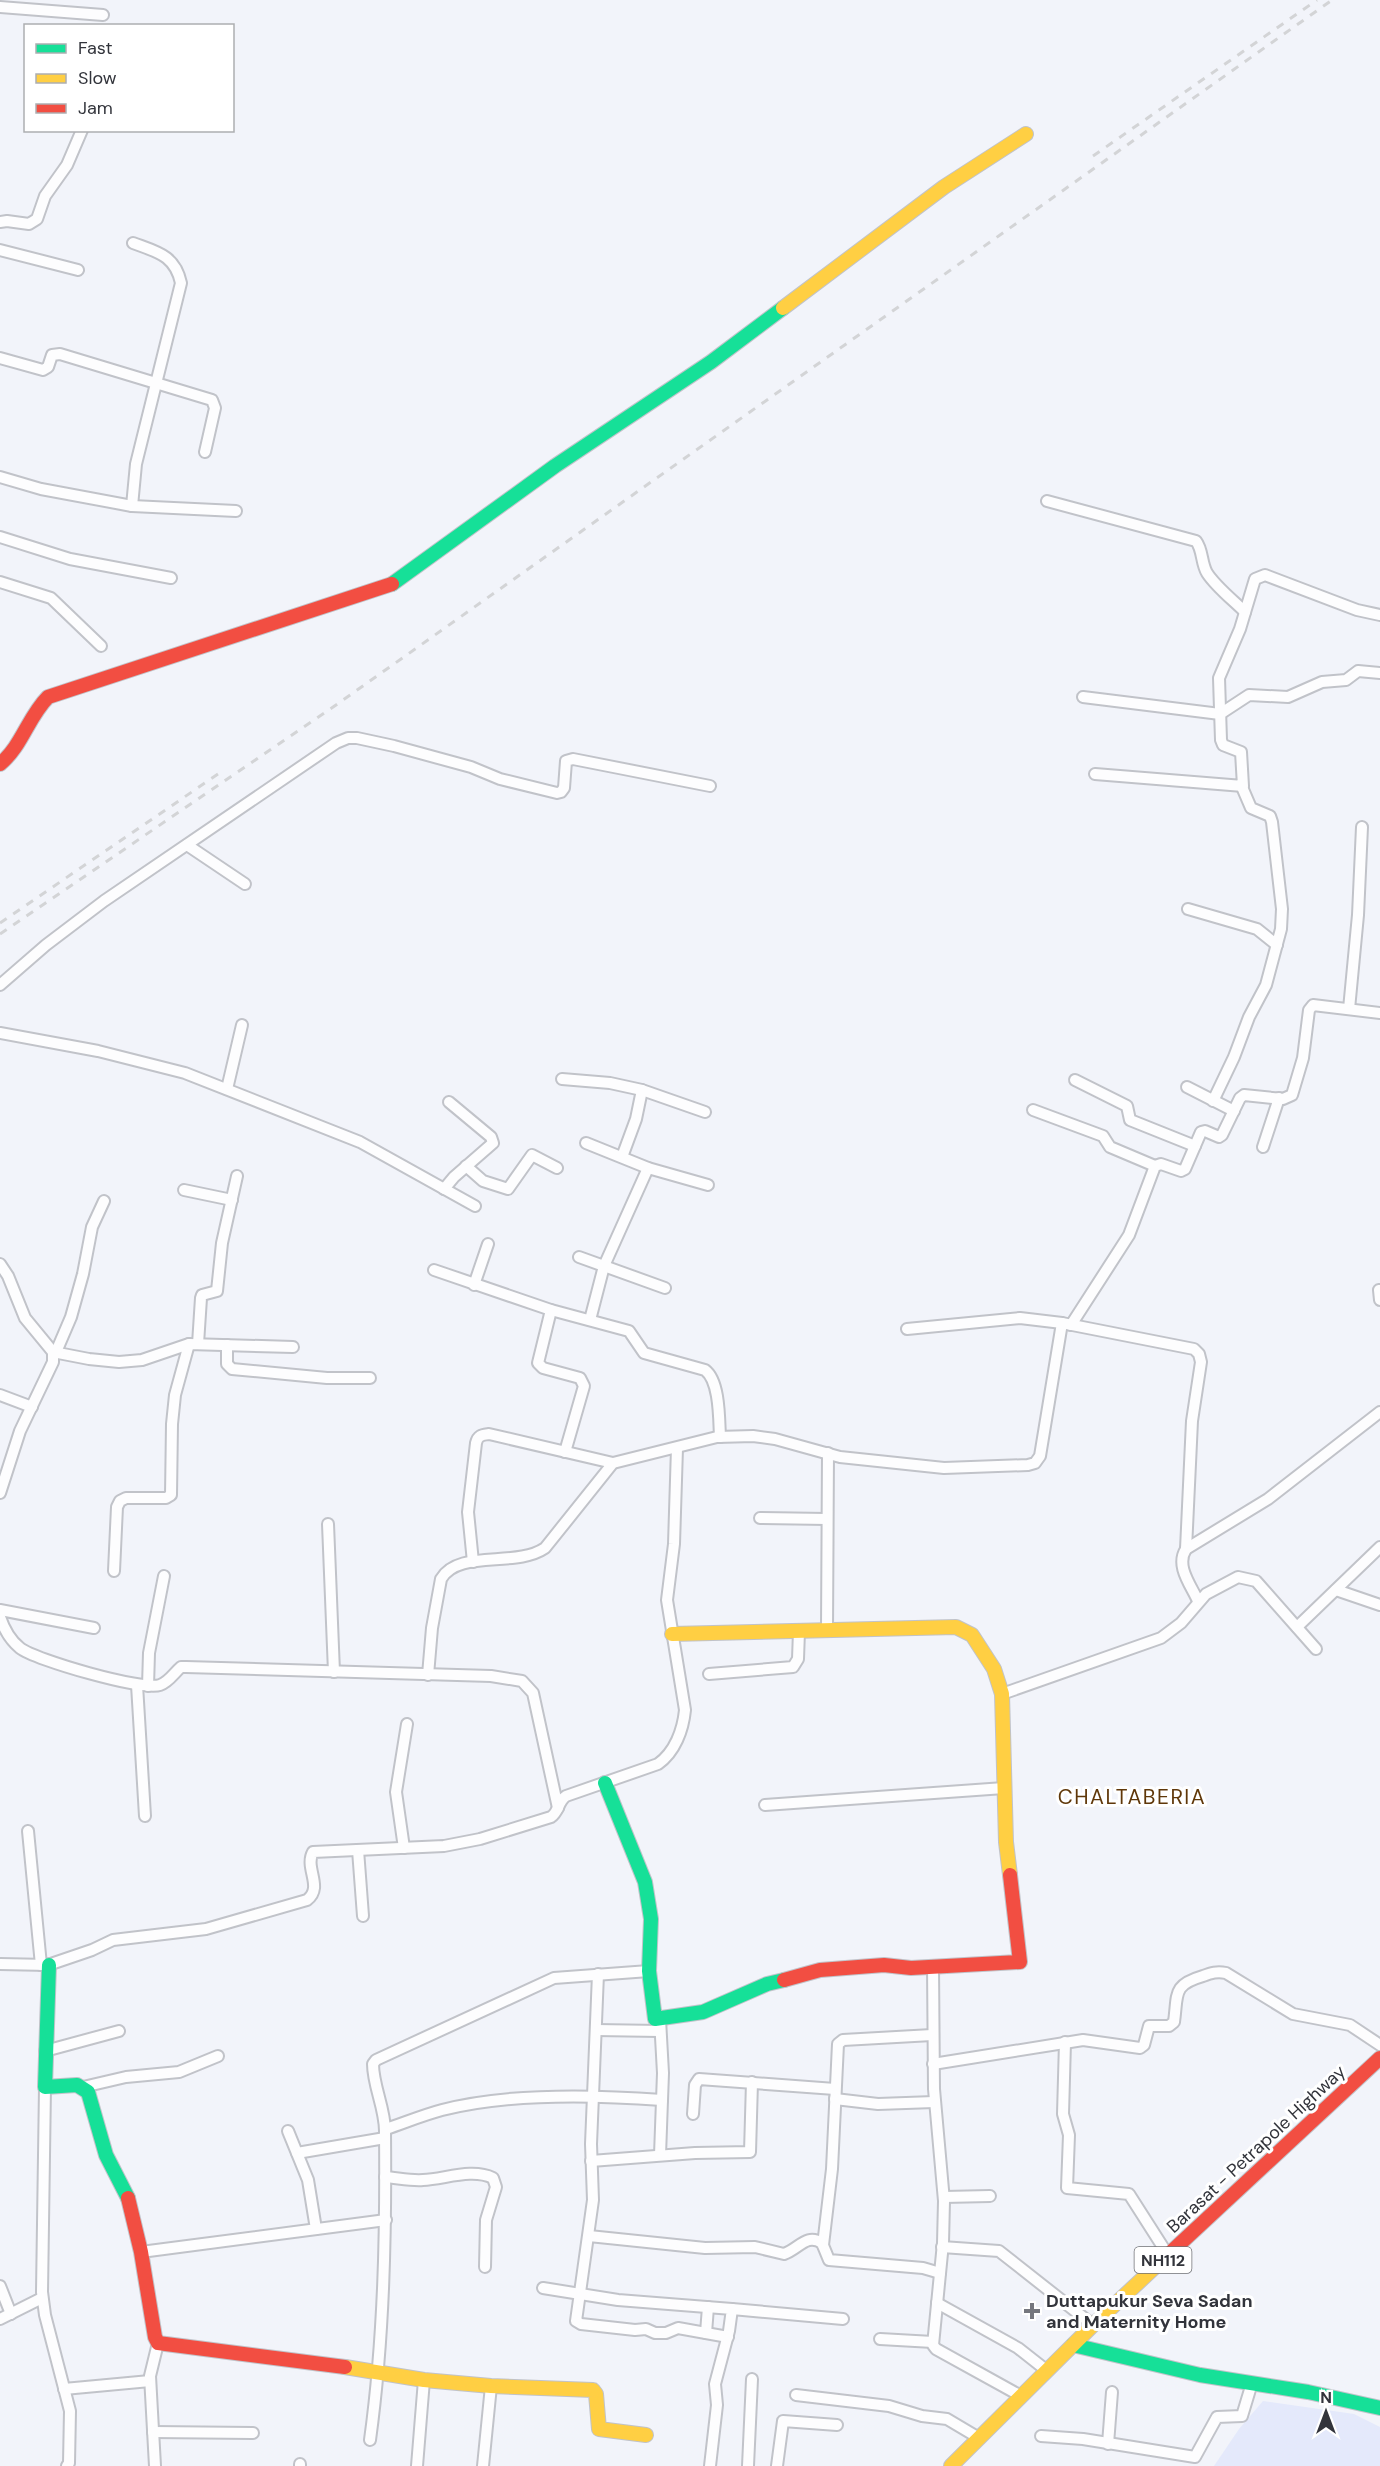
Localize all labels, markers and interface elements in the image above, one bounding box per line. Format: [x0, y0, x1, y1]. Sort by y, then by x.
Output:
legend [24, 24, 234, 132]
text: Fast [78, 36, 113, 60]
text: Slow [78, 66, 117, 90]
text: Jam [78, 96, 113, 120]
district label: CHALTABERIA [1058, 1783, 1206, 1811]
street label: Barasat - Petrapole Highway [1161, 2060, 1351, 2238]
road number: NH112 [1134, 2247, 1192, 2273]
place label: Duttapukur Seva Sadan and Maternity Home [1046, 2289, 1253, 2334]
marker: Duttapukur Seva Sadan and Maternity Home [1023, 2302, 1041, 2320]
north arrow [1296, 2382, 1356, 2442]
text: N [1320, 2387, 1332, 2408]

